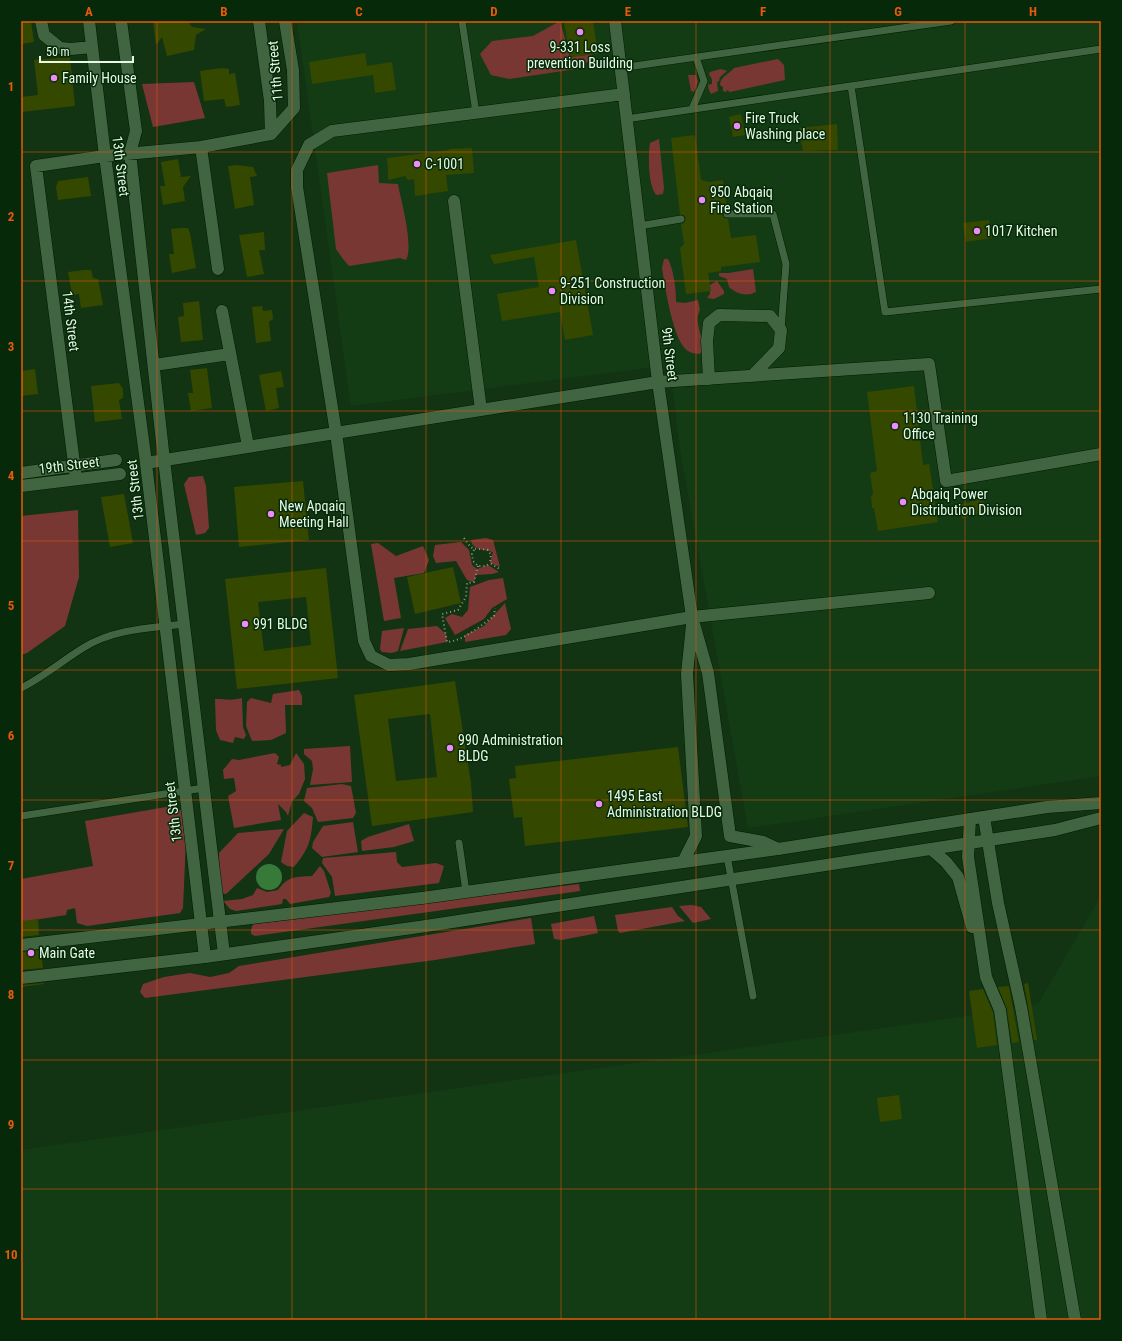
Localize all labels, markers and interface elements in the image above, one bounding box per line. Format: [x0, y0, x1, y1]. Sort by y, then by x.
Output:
text: A [85, 4, 93, 19]
text: B [220, 4, 228, 19]
text: C [355, 4, 363, 19]
text: D [490, 4, 498, 19]
text: E [625, 4, 632, 19]
text: F [760, 4, 766, 19]
text: G [894, 4, 902, 19]
text: H [1029, 4, 1037, 19]
marker: 9-331 Loss prevention Building [575, 27, 585, 37]
scale bar [40, 38, 133, 64]
place label: 9-331 Loss prevention Building [527, 39, 633, 71]
street label: 11th Street [264, 40, 286, 102]
text: 50 m [46, 45, 70, 59]
place label: Family House [62, 70, 137, 86]
marker: Family House [49, 73, 59, 83]
text: 1 [8, 79, 14, 94]
place label: Fire Truck Washing place [745, 110, 826, 142]
marker: Fire Truck Washing place [732, 121, 742, 131]
street label: 13th Street [109, 135, 133, 197]
place label: C-1001 [425, 156, 464, 172]
marker: C-1001 [412, 159, 422, 169]
place label: 950 Abqaiq Fire Station [710, 184, 773, 216]
marker: 950 Abqaiq Fire Station [697, 195, 707, 205]
text: 2 [8, 209, 15, 224]
place label: 1017 Kitchen [985, 223, 1057, 239]
marker: 1017 Kitchen [972, 226, 982, 236]
place label: 9-251 Construction Division [560, 275, 665, 307]
marker: 9-251 Construction Division [547, 286, 557, 296]
street label: 14th Street [59, 290, 83, 352]
street label: 9th Street [659, 326, 681, 382]
text: 3 [8, 339, 14, 354]
place label: 1130 Training Office [903, 410, 978, 442]
marker: 1130 Training Office [890, 421, 900, 431]
street label: 19th Street [38, 453, 100, 477]
street label: 13th Street [123, 459, 147, 521]
text: 4 [8, 468, 15, 483]
place label: Abqaiq Power Distribution Division [911, 486, 1022, 518]
marker: Abqaiq Power Distribution Division [898, 497, 908, 507]
place label: New Apqaiq Meeting Hall [279, 498, 349, 530]
marker: New Apqaiq Meeting Hall [266, 509, 276, 519]
text: 5 [8, 598, 15, 613]
place label: 991 BLDG [253, 616, 308, 632]
marker: 991 BLDG [240, 619, 250, 629]
text: 6 [8, 728, 15, 743]
place label: 990 Administration BLDG [458, 732, 563, 764]
marker: 990 Administration BLDG [445, 743, 455, 753]
street label: 13th Street [161, 781, 185, 843]
place label: 1495 East Administration BLDG [607, 788, 722, 820]
marker: 1495 East Administration BLDG [594, 799, 604, 809]
text: 7 [8, 858, 15, 873]
place label: Main Gate [39, 945, 96, 961]
marker: Main Gate [26, 948, 36, 958]
text: 8 [8, 987, 14, 1002]
text: 9 [8, 1117, 14, 1132]
text: 10 [4, 1247, 18, 1262]

